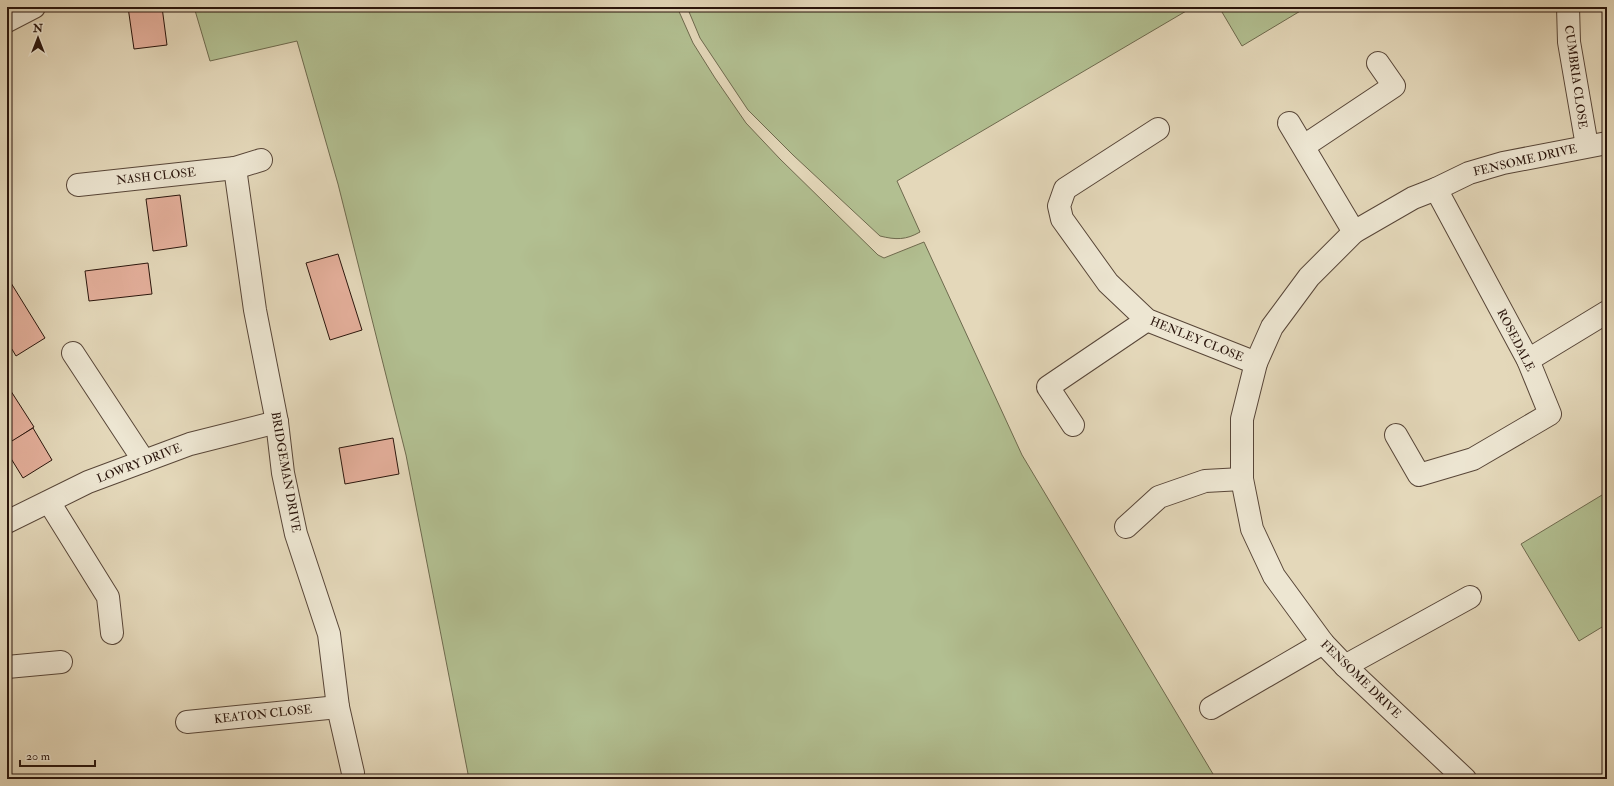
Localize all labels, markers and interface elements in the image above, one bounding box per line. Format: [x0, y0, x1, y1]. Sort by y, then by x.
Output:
north arrow [18, 18, 58, 58]
text: N [32, 22, 44, 35]
street label: CUMBRIA CLOSE [1561, 24, 1590, 130]
street label: FENSOME DRIVE [1472, 141, 1579, 180]
street label: NASH CLOSE [116, 165, 197, 188]
street label: ROSEDALE [1493, 307, 1538, 374]
street label: HENLEY CLOSE [1148, 314, 1246, 365]
street label: BRIDGEMAN DRIVE [267, 411, 304, 534]
street label: LOWRY DRIVE [95, 440, 184, 487]
street label: FENSOME DRIVE [1317, 637, 1404, 722]
street label: KEATON CLOSE [213, 702, 313, 727]
scale bar [20, 742, 95, 768]
text: 20 m [26, 749, 51, 764]

